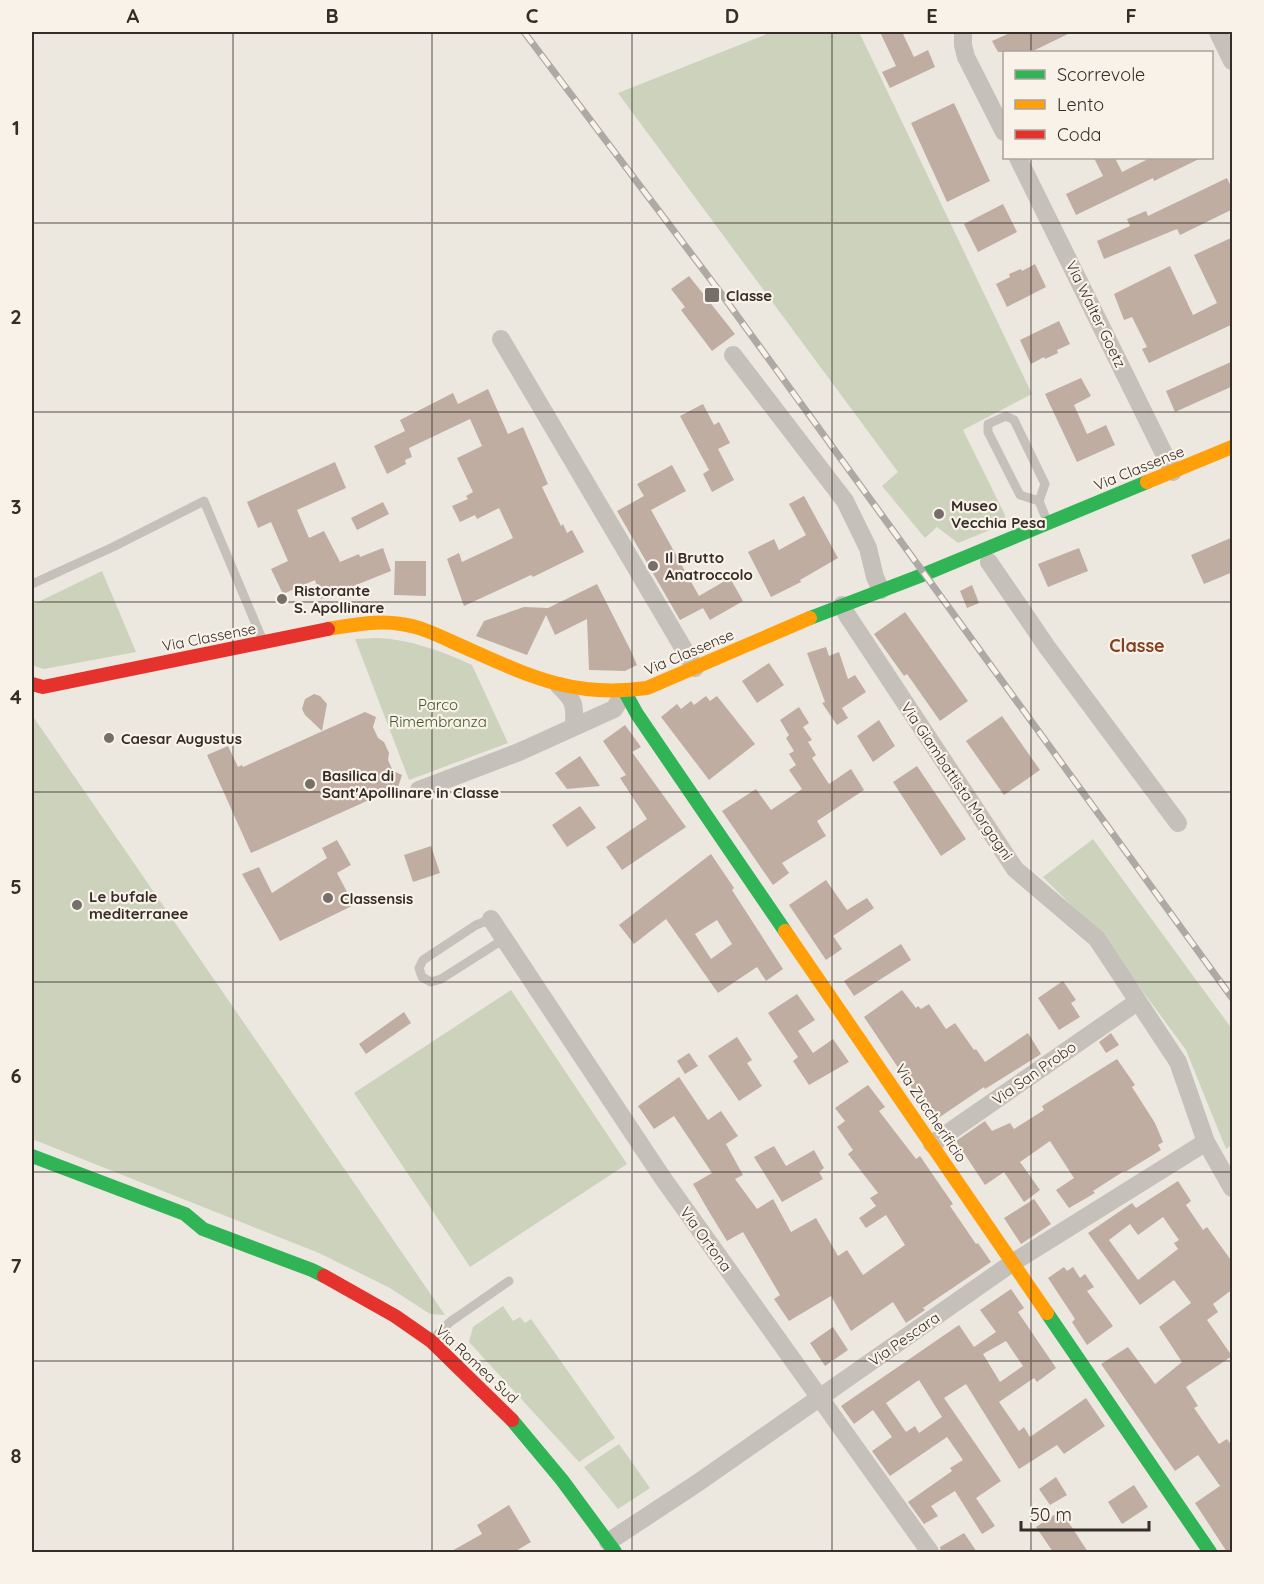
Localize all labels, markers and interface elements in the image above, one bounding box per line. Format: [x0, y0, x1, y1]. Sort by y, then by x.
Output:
text: A [127, 3, 140, 28]
text: B [325, 3, 339, 28]
text: C [526, 3, 539, 28]
text: D [725, 3, 739, 28]
text: E [926, 3, 938, 28]
text: F [1125, 3, 1137, 28]
legend [1003, 51, 1213, 159]
text: Scorrevole [1057, 63, 1145, 86]
text: Lento [1057, 93, 1104, 116]
text: 1 [12, 115, 20, 140]
text: Coda [1057, 123, 1101, 146]
street label: Via Walter Goetz [1062, 257, 1130, 371]
marker: Classe [703, 286, 721, 304]
place label: Classe [726, 286, 772, 305]
text: 2 [10, 304, 22, 329]
street label: Via Classense [1091, 441, 1187, 495]
text: 3 [11, 494, 21, 519]
place label: Museo Vecchia Pesa [951, 496, 1046, 532]
marker: Museo Vecchia Pesa [932, 507, 946, 521]
place label: Il Brutto Anatroccolo [665, 548, 753, 584]
marker: Il Brutto Anatroccolo [646, 559, 660, 573]
place label: Ristorante S. Apollinare [294, 581, 384, 617]
marker: Ristorante S. Apollinare [275, 592, 289, 606]
street label: Via Classense [160, 619, 258, 655]
street label: Via Classense [641, 625, 737, 679]
district label: Classe [1109, 634, 1165, 657]
text: 4 [10, 684, 22, 709]
park label: Parco Rimembranza [389, 695, 487, 731]
street label: Via Giambattista Morgagni [897, 698, 1017, 864]
place label: Caesar Augustus [121, 729, 242, 748]
marker: Caesar Augustus [102, 731, 116, 745]
place label: Basilica di Sant'Apollinare in Classe [322, 766, 499, 802]
marker: Basilica di Sant'Apollinare in Classe [303, 777, 317, 791]
text: 5 [10, 874, 22, 899]
place label: Le bufale mediterranee [89, 887, 189, 923]
place label: Classensis [340, 889, 413, 908]
marker: Classensis [321, 891, 335, 905]
marker: Le bufale mediterranee [70, 898, 84, 912]
street label: Via San Probo [988, 1037, 1080, 1109]
street label: Via Zuccherificio [891, 1060, 971, 1166]
text: 6 [10, 1063, 22, 1088]
street label: Via Ortona [676, 1203, 736, 1275]
text: 7 [11, 1253, 22, 1278]
street label: Via Pescara [865, 1308, 943, 1370]
street label: Via Romea Sud [431, 1321, 523, 1407]
text: 8 [11, 1443, 22, 1468]
scale bar [1021, 1494, 1148, 1532]
text: 50 m [1030, 1503, 1072, 1526]

